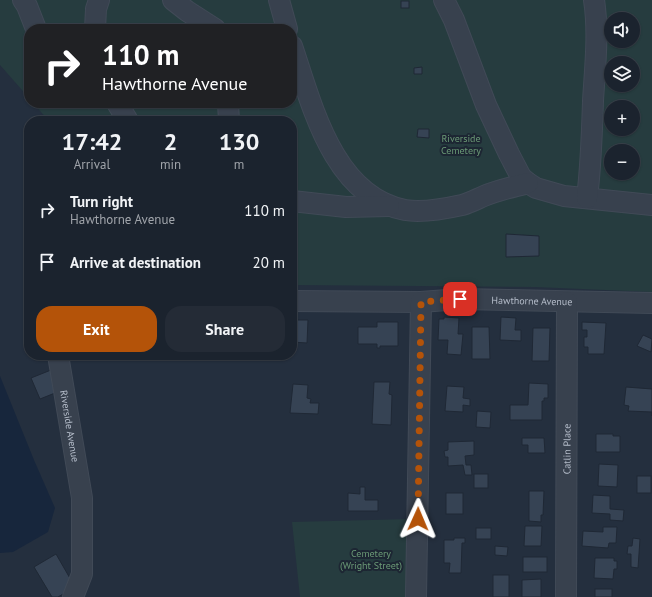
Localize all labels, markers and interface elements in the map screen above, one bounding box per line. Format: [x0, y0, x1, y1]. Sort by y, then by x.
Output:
map controls [604, 12, 640, 180]
button: sound [604, 12, 640, 48]
text: 110 m [102, 36, 179, 73]
icon: right [36, 40, 88, 92]
button: layers [604, 56, 640, 92]
text: Hawthorne Avenue [102, 72, 247, 95]
button: + [604, 100, 640, 136]
text: 17:42 [62, 126, 122, 157]
text: 2 [164, 126, 177, 157]
text: 130 [219, 126, 259, 157]
park label: Riverside Cemetery [441, 132, 481, 157]
button: − [604, 144, 640, 180]
text: Arrival [74, 156, 110, 173]
text: min [160, 156, 181, 173]
text: m [234, 156, 244, 173]
text: Turn right [70, 192, 133, 211]
icon: right [36, 199, 58, 221]
text: 110 m [244, 201, 285, 220]
text: Hawthorne Avenue [70, 211, 175, 228]
icon: arrive [36, 251, 58, 273]
text: Arrive at destination [70, 253, 201, 272]
text: 20 m [252, 253, 285, 272]
pin [443, 282, 477, 316]
icon: arrive [449, 288, 471, 310]
street label: Hawthorne Avenue [491, 293, 572, 308]
button: Exit [36, 306, 157, 352]
button: Share [165, 306, 285, 352]
street label: Riverside Avenue [57, 389, 82, 463]
street label: Catlin Place [560, 424, 573, 474]
position arrow [397, 498, 439, 540]
park label: Cemetery (Wright Street) [340, 547, 402, 572]

